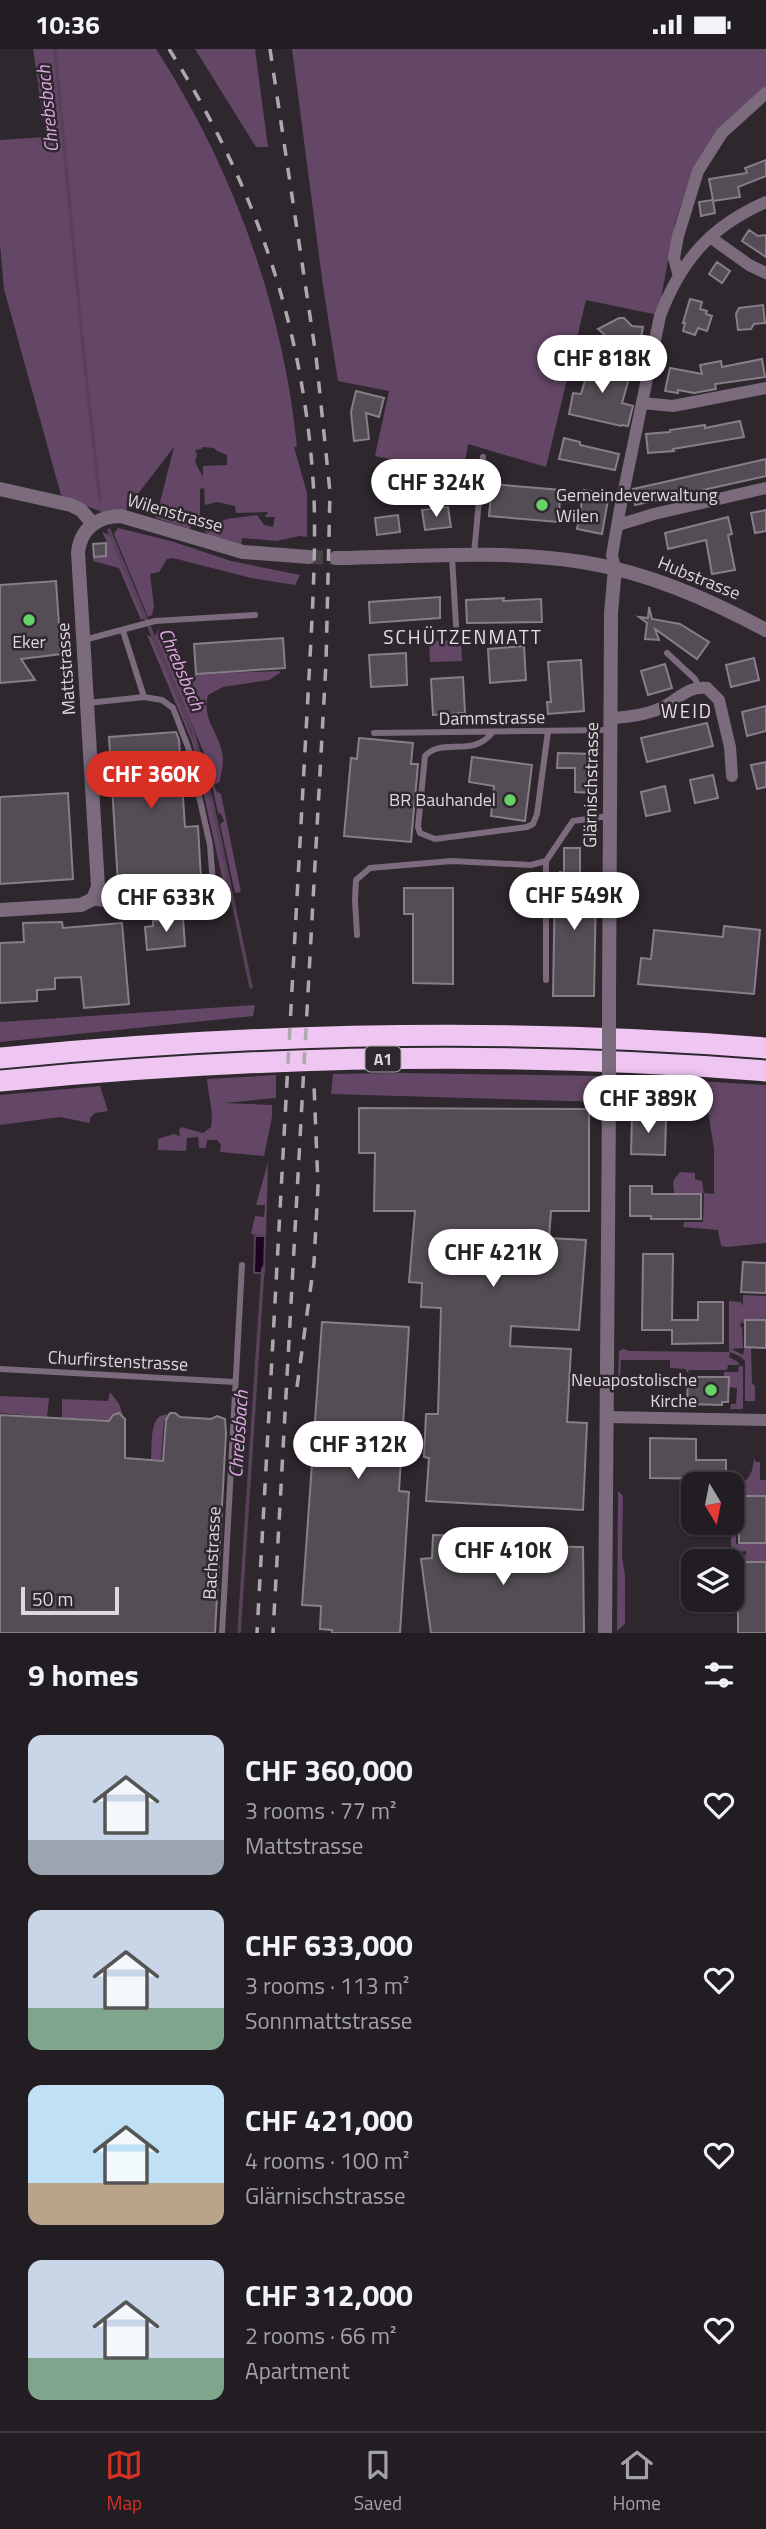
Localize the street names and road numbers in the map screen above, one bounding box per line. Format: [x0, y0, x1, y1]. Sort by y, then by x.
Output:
street label: Wilenstrasse [124, 486, 226, 539]
street label: Hubstrasse [654, 549, 745, 606]
street label: Mattstrasse [49, 622, 82, 716]
street label: Dammstrasse [439, 703, 545, 732]
street label: Glärnischstrasse [576, 722, 605, 848]
road number: A1 [366, 1047, 400, 1071]
street label: Churfirstenstrasse [47, 1343, 189, 1378]
street label: Bachstrasse [196, 1506, 227, 1600]

